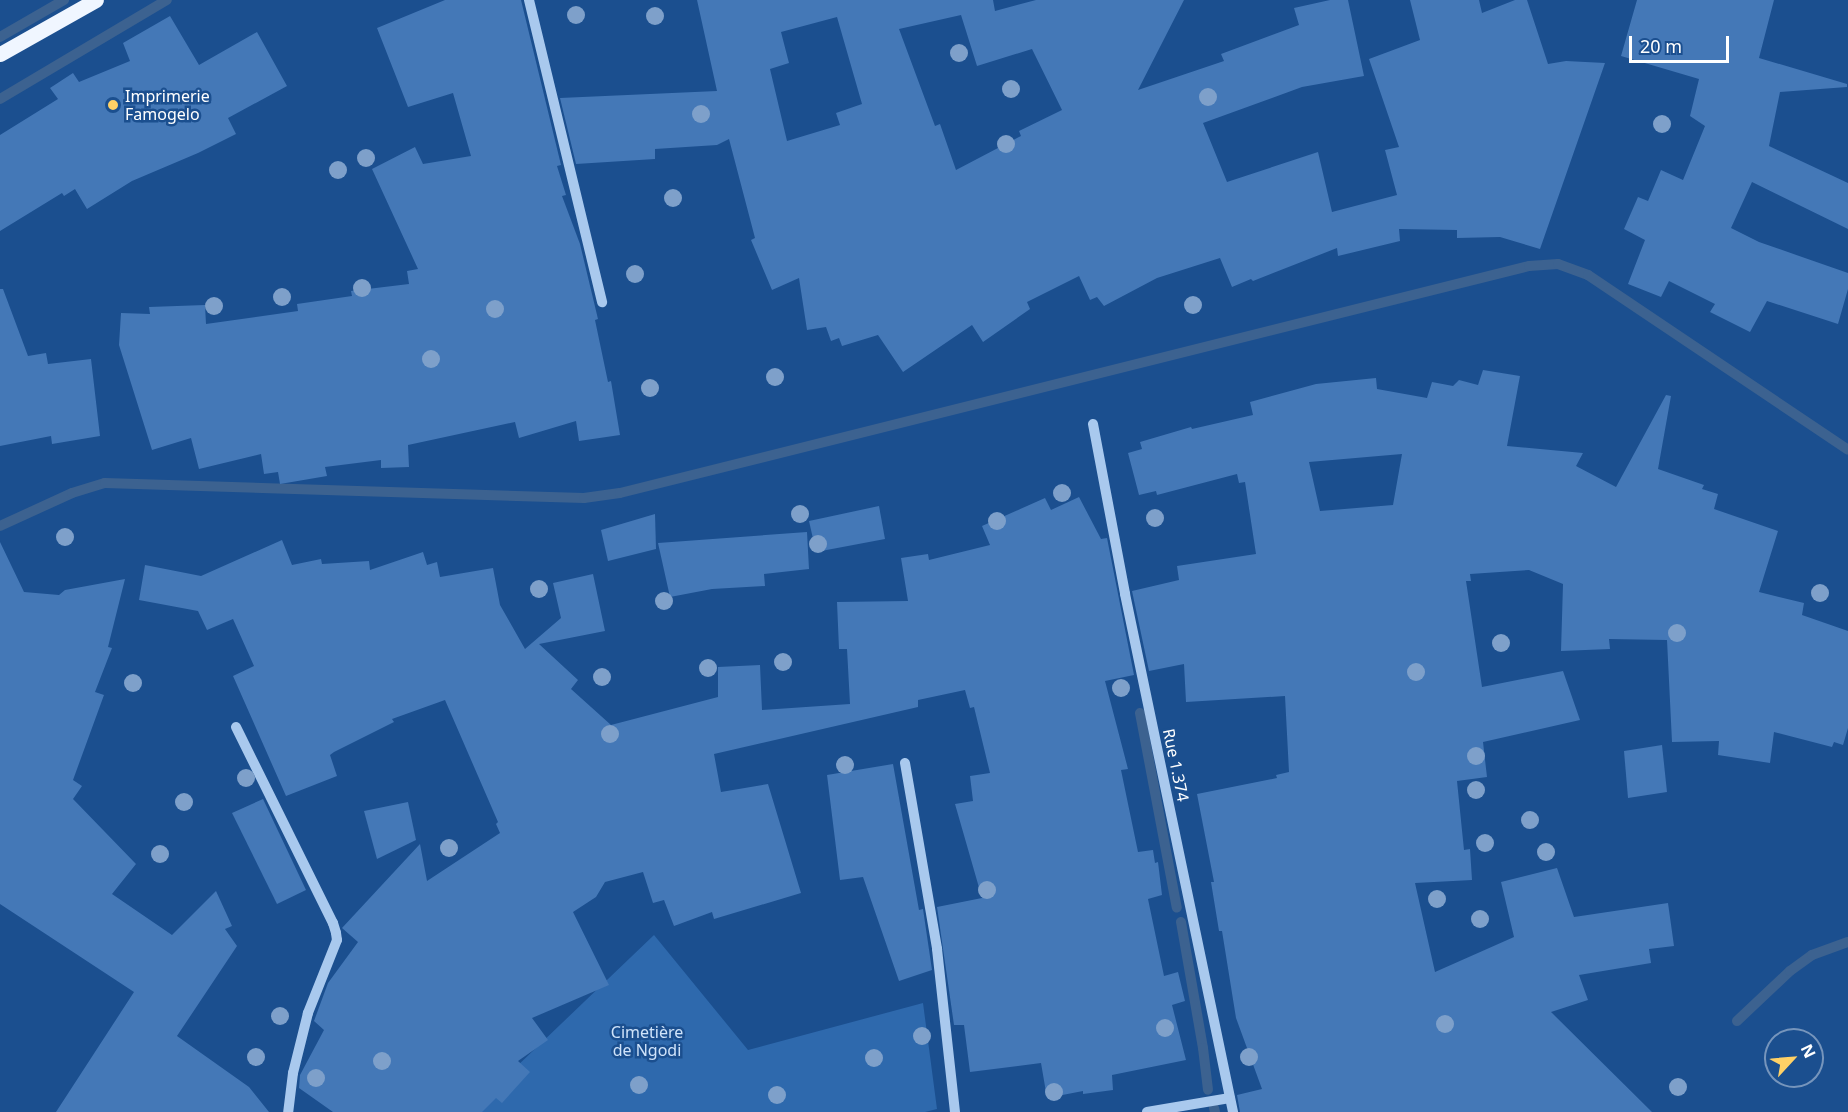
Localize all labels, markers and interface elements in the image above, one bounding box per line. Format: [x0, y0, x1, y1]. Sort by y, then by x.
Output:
scale bar [1632, 24, 1732, 62]
text: 20 m [1640, 34, 1682, 58]
place label: Imprimerie Famogelo [125, 86, 210, 124]
marker: Imprimerie Famogelo [106, 98, 120, 112]
street label: Rue 1.374 [1159, 727, 1193, 803]
park label: Cimetière de Ngodi [611, 1022, 683, 1060]
north arrow [1764, 1028, 1824, 1088]
text: N [1796, 1040, 1821, 1062]

